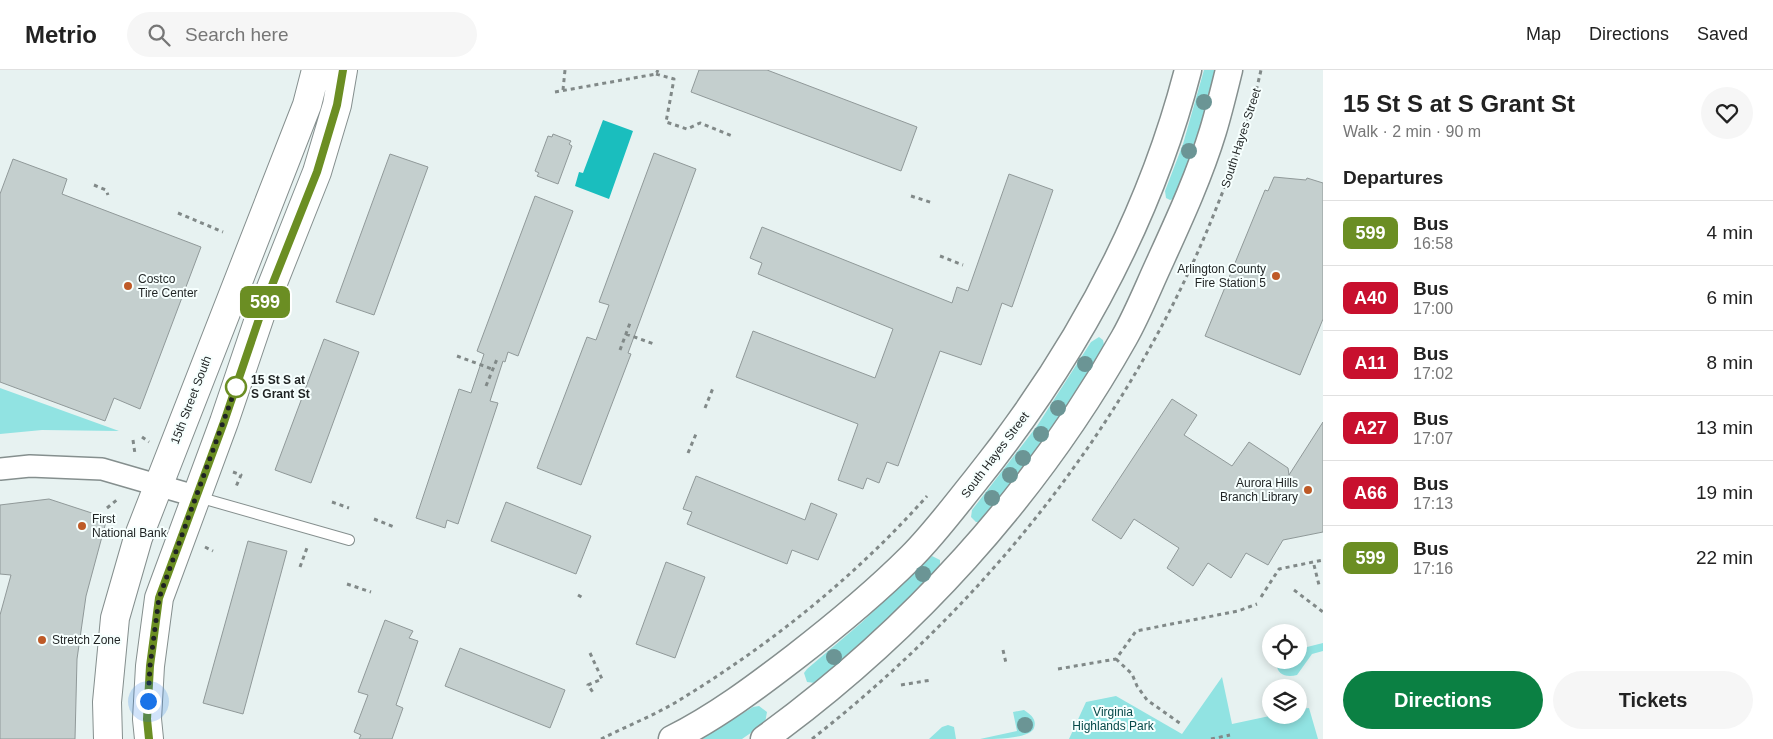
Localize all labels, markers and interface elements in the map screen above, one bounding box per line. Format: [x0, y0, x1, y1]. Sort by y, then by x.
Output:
search box [127, 12, 477, 57]
text: Metrio [25, 21, 97, 48]
icon: search [145, 21, 173, 49]
text: Search here [185, 24, 289, 45]
text: Map [1526, 24, 1561, 44]
text: Directions [1589, 24, 1669, 44]
text: Saved [1697, 24, 1748, 44]
street label: South Hayes Street [1218, 86, 1264, 190]
button: heart [1701, 87, 1753, 139]
text: 15 St S at S Grant St [1343, 90, 1575, 117]
text: Walk · 2 min · 90 m [1343, 123, 1481, 140]
text: Departures [1343, 167, 1443, 188]
text: Bus [1413, 213, 1449, 234]
text: 4 min [1707, 222, 1753, 243]
text: 599 [1355, 223, 1386, 243]
text: 16:58 [1413, 235, 1453, 252]
place label: Arlington County Fire Station 5 [1177, 262, 1266, 290]
marker: Arlington County Fire Station 5 [1270, 270, 1282, 282]
place label: Costco Tire Center [138, 272, 198, 300]
text: Bus [1413, 278, 1449, 299]
marker: Costco Tire Center [122, 280, 134, 292]
line badge: 599 [236, 286, 294, 318]
text: 6 min [1707, 287, 1753, 308]
text: A40 [1354, 288, 1387, 308]
text: 599 [250, 292, 280, 312]
text: 17:00 [1413, 300, 1453, 317]
text: Bus [1413, 343, 1449, 364]
text: 8 min [1707, 352, 1753, 373]
text: A11 [1354, 353, 1387, 373]
street label: 15th Street South [168, 354, 214, 446]
text: 17:02 [1413, 365, 1453, 382]
place label: 15 St S at S Grant St [251, 373, 310, 401]
marker: 15 St S at S Grant St [225, 376, 247, 398]
text: Bus [1413, 408, 1449, 429]
street label: South Hayes Street [958, 409, 1032, 501]
text: 13 min [1696, 417, 1753, 438]
text: A27 [1354, 418, 1387, 438]
text: 17:07 [1413, 430, 1453, 447]
text: Bus [1413, 473, 1449, 494]
place label: Aurora Hills Branch Library [1220, 476, 1298, 504]
text: 19 min [1696, 482, 1753, 503]
text: A66 [1354, 483, 1387, 503]
marker: Aurora Hills Branch Library [1302, 484, 1314, 496]
text: 17:13 [1413, 495, 1453, 512]
place label: First National Bank [92, 512, 168, 540]
marker: First National Bank [76, 520, 88, 532]
text: Bus [1413, 538, 1449, 559]
text: 22 min [1696, 547, 1753, 568]
text: 599 [1355, 548, 1386, 568]
text: 17:16 [1413, 560, 1453, 577]
map controls [1262, 624, 1307, 724]
button: locate [1262, 624, 1307, 669]
place label: Stretch Zone [52, 633, 121, 647]
marker: Stretch Zone [36, 634, 48, 646]
button: Directions [1343, 671, 1543, 729]
button: Tickets [1553, 671, 1753, 729]
button: layers [1262, 679, 1307, 724]
your location [136, 689, 161, 714]
park label: Virginia Highlands Park [1072, 705, 1155, 733]

